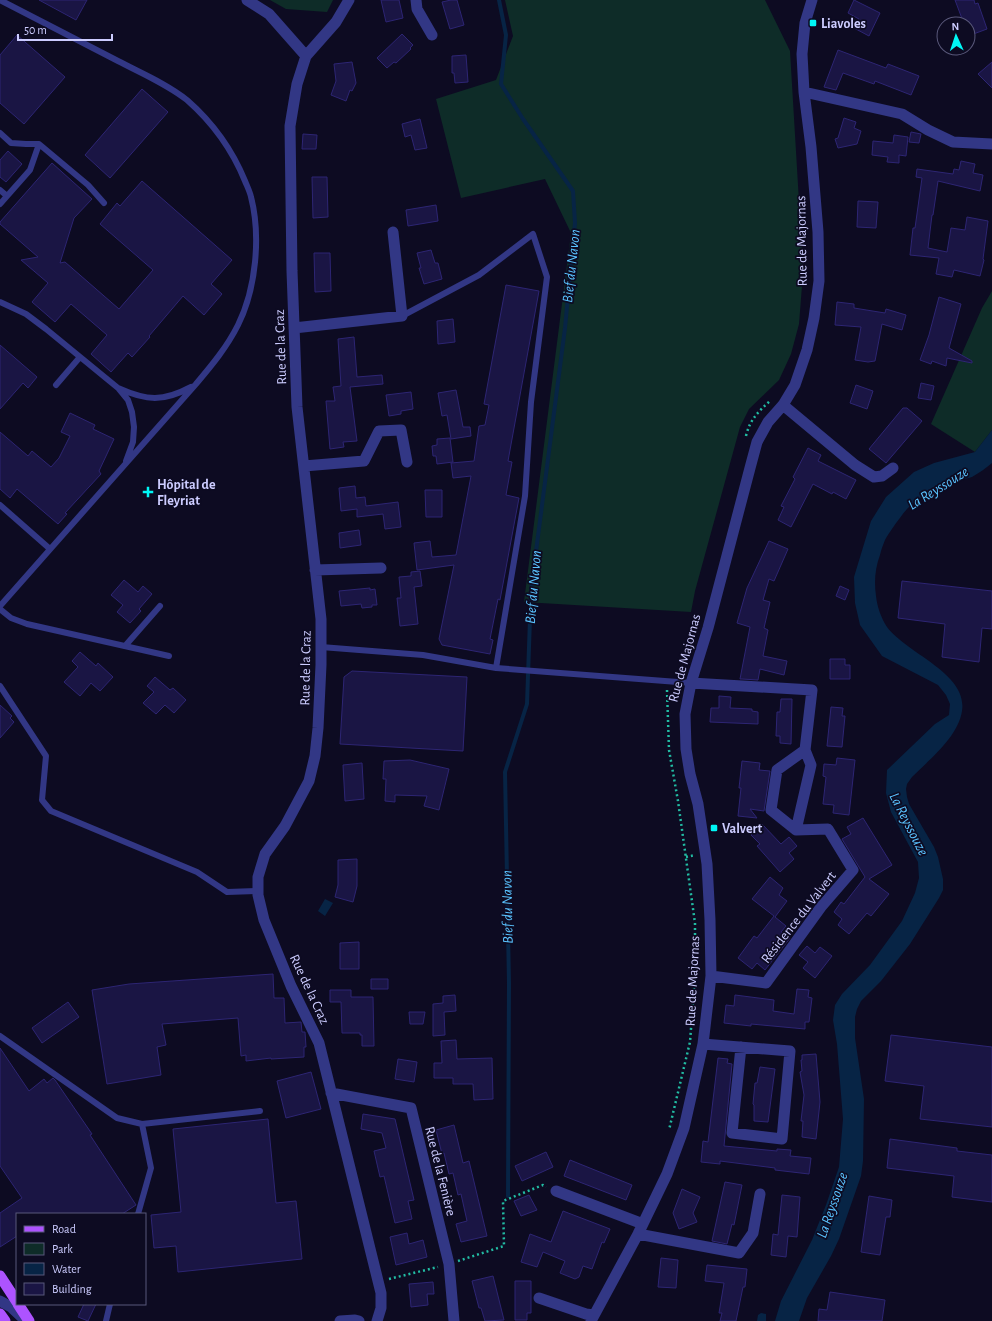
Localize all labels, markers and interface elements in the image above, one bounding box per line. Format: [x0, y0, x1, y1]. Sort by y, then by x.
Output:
scale bar [18, 16, 112, 42]
north arrow [936, 16, 976, 56]
place label: Liavoles [821, 17, 866, 31]
marker: Liavoles [808, 18, 818, 28]
text: N [951, 21, 960, 32]
text: 50 m [24, 24, 47, 36]
street label: Rue de Majornas [794, 196, 810, 286]
water label: Bief du Navon [560, 229, 583, 304]
street label: Rue de la Craz [273, 309, 289, 385]
water label: La Reyssouze [905, 464, 972, 513]
place label: Hôpital de Fleyriat [157, 478, 216, 508]
marker: Hôpital de Fleyriat [142, 486, 154, 498]
water label: Bief du Navon [523, 550, 544, 624]
street label: Rue de Majornas [666, 613, 703, 704]
street label: Rue de la Craz [298, 630, 314, 706]
water label: La Reyssouze [886, 790, 931, 858]
place label: Valvert [722, 822, 762, 836]
marker: Valvert [709, 823, 719, 833]
street label: Résidence du Valvert [759, 869, 839, 966]
water label: Bief du Navon [499, 870, 516, 944]
street label: Rue de Majornas [684, 935, 702, 1027]
street label: Rue de la Craz [287, 952, 331, 1027]
street label: Rue de la Fenière [422, 1125, 458, 1217]
water label: La Reyssouze [814, 1170, 851, 1240]
legend [16, 1213, 146, 1305]
text: Road [52, 1223, 76, 1235]
text: Park [52, 1243, 73, 1255]
text: Water [52, 1263, 81, 1275]
text: Building [52, 1283, 92, 1295]

